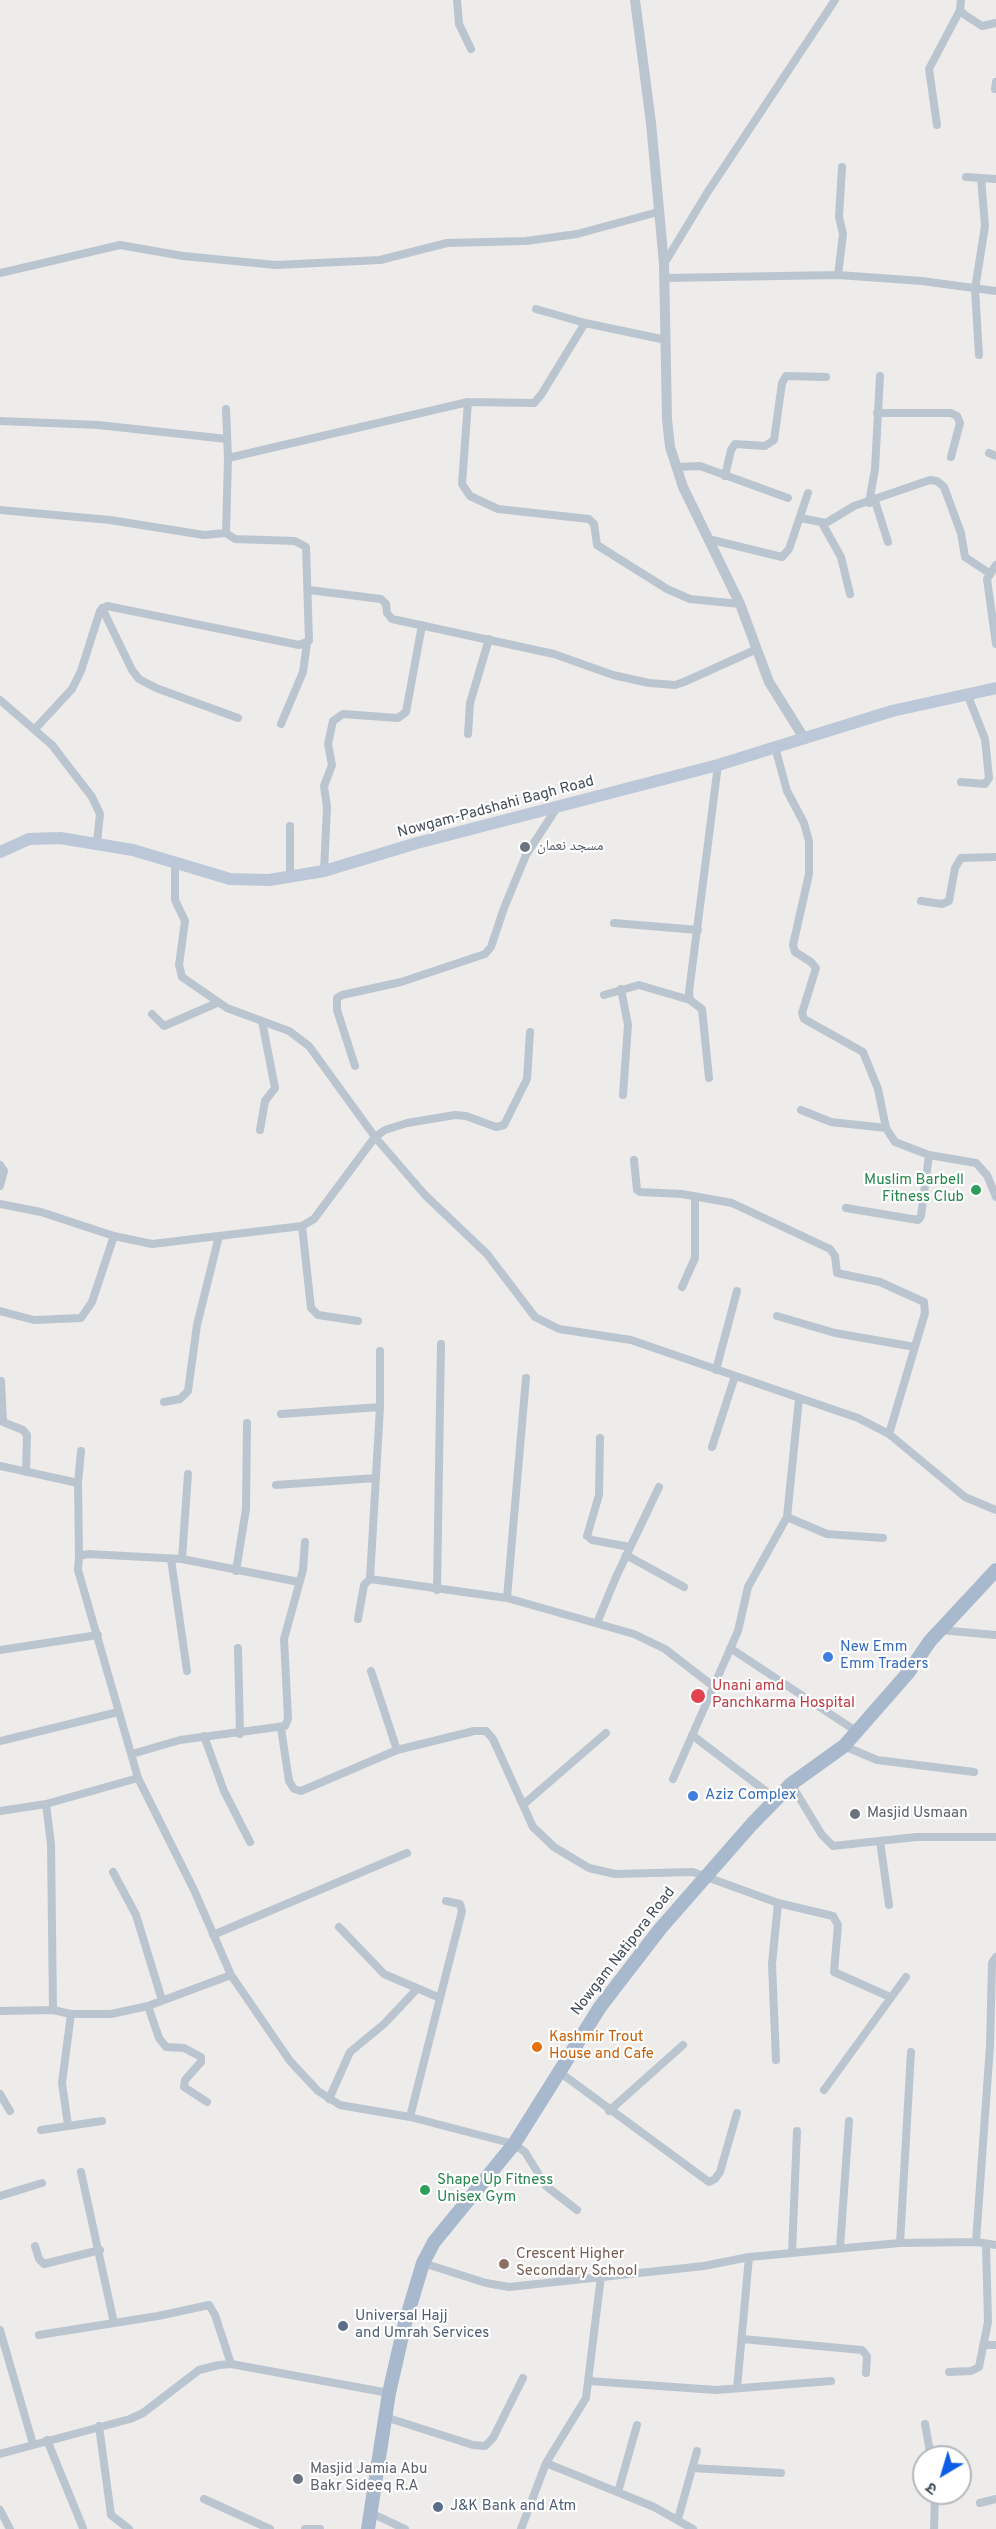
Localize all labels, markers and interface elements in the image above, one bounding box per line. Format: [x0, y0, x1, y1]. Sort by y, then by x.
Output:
street label: Nowgam-Padshahi Bagh Road [396, 773, 596, 843]
place label: مسجد نعمان [537, 838, 604, 856]
marker: مسجد نعمان [518, 840, 532, 854]
place label: Muslim Barbell Fitness Club [864, 1172, 964, 1207]
marker: Muslim Barbell Fitness Club [969, 1183, 983, 1197]
place label: New Emm Emm Traders [840, 1639, 928, 1674]
marker: New Emm Emm Traders [821, 1650, 835, 1664]
place label: Unani amd Panchkarma Hospital [712, 1678, 855, 1713]
marker: Unani amd Panchkarma Hospital [689, 1687, 707, 1705]
place label: Aziz Complex [705, 1787, 796, 1805]
marker: Aziz Complex [686, 1789, 700, 1803]
place label: Masjid Usmaan [867, 1805, 968, 1823]
marker: Masjid Usmaan [848, 1807, 862, 1821]
street label: Nowgam Natipora Road [568, 1884, 680, 2020]
place label: Kashmir Trout House and Cafe [549, 2029, 654, 2064]
marker: Kashmir Trout House and Cafe [530, 2040, 544, 2054]
place label: Shape Up Fitness Unisex Gym [437, 2172, 553, 2207]
marker: Shape Up Fitness Unisex Gym [418, 2183, 432, 2197]
place label: Crescent Higher Secondary School [516, 2246, 637, 2281]
marker: Crescent Higher Secondary School [497, 2257, 511, 2271]
place label: Universal Hajj and Umrah Services [355, 2308, 489, 2343]
marker: Universal Hajj and Umrah Services [336, 2319, 350, 2333]
north arrow [912, 2445, 972, 2505]
place label: Masjid Jamia Abu Bakr Sideeq R.A [310, 2461, 427, 2496]
marker: Masjid Jamia Abu Bakr Sideeq R.A [291, 2472, 305, 2486]
text: उ [922, 2477, 942, 2498]
place label: J&K Bank and Atm [450, 2498, 576, 2516]
marker: J&K Bank and Atm [431, 2500, 445, 2514]

